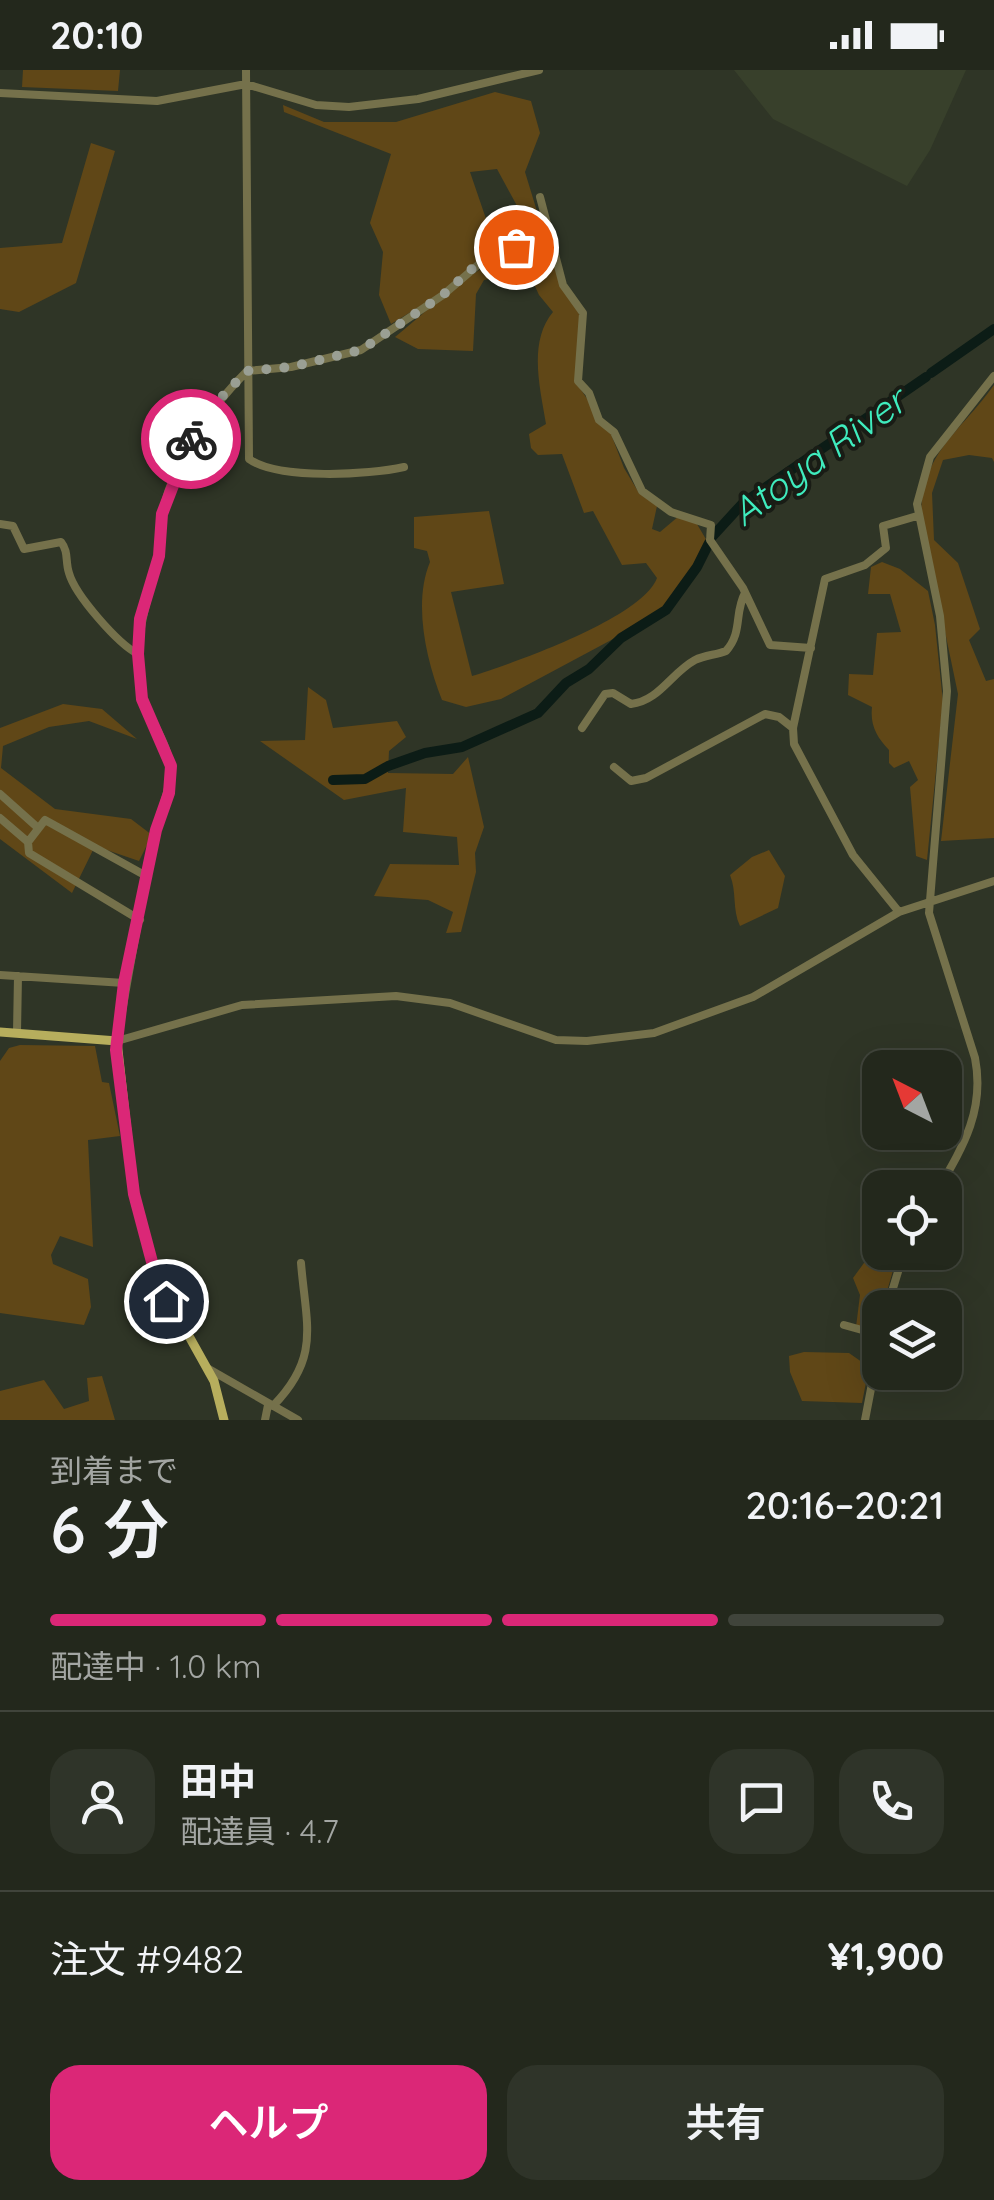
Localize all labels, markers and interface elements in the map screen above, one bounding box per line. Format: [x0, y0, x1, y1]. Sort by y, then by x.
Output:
text: 20:10 [50, 11, 143, 59]
pin [474, 205, 559, 290]
icon: bag [489, 220, 544, 275]
water label: Atoya River [721, 374, 918, 536]
courier [141, 389, 241, 489]
icon: bike [164, 412, 219, 467]
north arrow [862, 1050, 962, 1150]
map controls [862, 1050, 962, 1390]
button: locate [862, 1170, 962, 1270]
pin [124, 1259, 209, 1344]
icon: home [139, 1274, 194, 1329]
button: layers [862, 1290, 962, 1390]
text: 到着まで [50, 1450, 178, 1490]
text: 20:16–20:21 [745, 1481, 944, 1529]
text: 6 分 [50, 1488, 169, 1569]
text: 配達中 · 1.0 km [50, 1646, 261, 1686]
button: person [50, 1749, 155, 1854]
button: chat [709, 1749, 814, 1854]
button: phone [839, 1749, 944, 1854]
text: 田中 [180, 1757, 256, 1805]
text: 配達員 · 4.7 [180, 1811, 339, 1851]
text: ¥1,900 [828, 1932, 944, 1980]
text: 注文 #9482 [50, 1935, 244, 1983]
button: ヘルプ [50, 2065, 487, 2180]
button: 共有 [507, 2065, 944, 2180]

